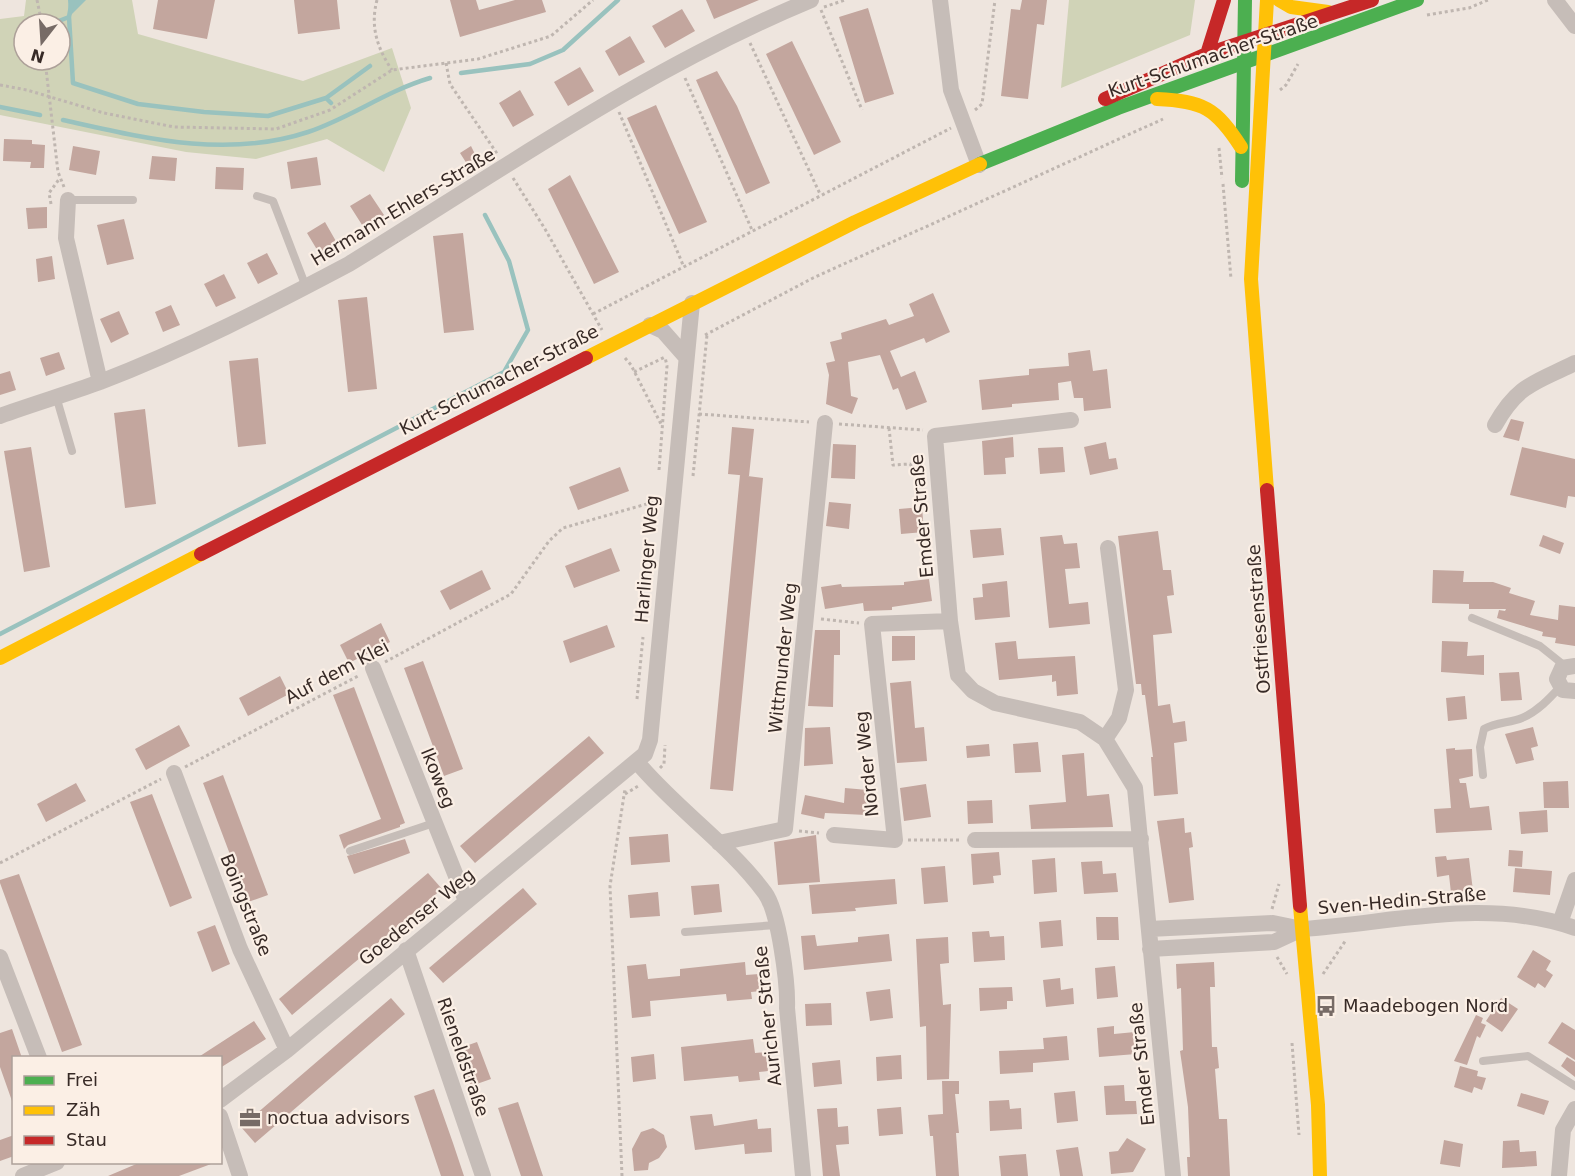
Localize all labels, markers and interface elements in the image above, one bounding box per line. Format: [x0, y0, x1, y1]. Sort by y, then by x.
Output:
street label: Kurt-Schumacher-Straße [1105, 10, 1320, 101]
north arrow [12, 12, 72, 72]
text: N [29, 45, 47, 67]
street label: Hermann-Ehlers-Straße [307, 143, 499, 270]
street label: Kurt-Schumacher-Straße [396, 320, 602, 439]
street label: Emder Straße [906, 453, 937, 579]
street label: Harlinger Weg [630, 494, 663, 624]
street label: Ostfriesenstraße [1243, 544, 1274, 694]
street label: Wittmunder Weg [764, 581, 801, 734]
street label: Auf dem Klei [281, 635, 392, 708]
street label: Norder Weg [850, 710, 883, 818]
street label: Ikoweg [417, 745, 460, 811]
street label: Boingstraße [216, 851, 277, 959]
street label: Goedenser Weg [355, 864, 479, 970]
street label: Sven-Hedin-Straße [1317, 883, 1487, 918]
street label: Auricher Straße [750, 945, 785, 1087]
street label: Rieneldstraße [433, 994, 494, 1119]
bus stop icon: Maadebogen Nord [1314, 994, 1338, 1018]
place label: Maadebogen Nord [1343, 995, 1508, 1016]
street label: Emder Straße [1125, 1001, 1158, 1127]
legend [12, 1056, 222, 1164]
text: Frei [66, 1069, 98, 1090]
text: Zäh [66, 1099, 101, 1120]
office icon: noctua advisors [238, 1106, 262, 1130]
place label: noctua advisors [267, 1107, 410, 1128]
text: Stau [66, 1129, 107, 1150]

